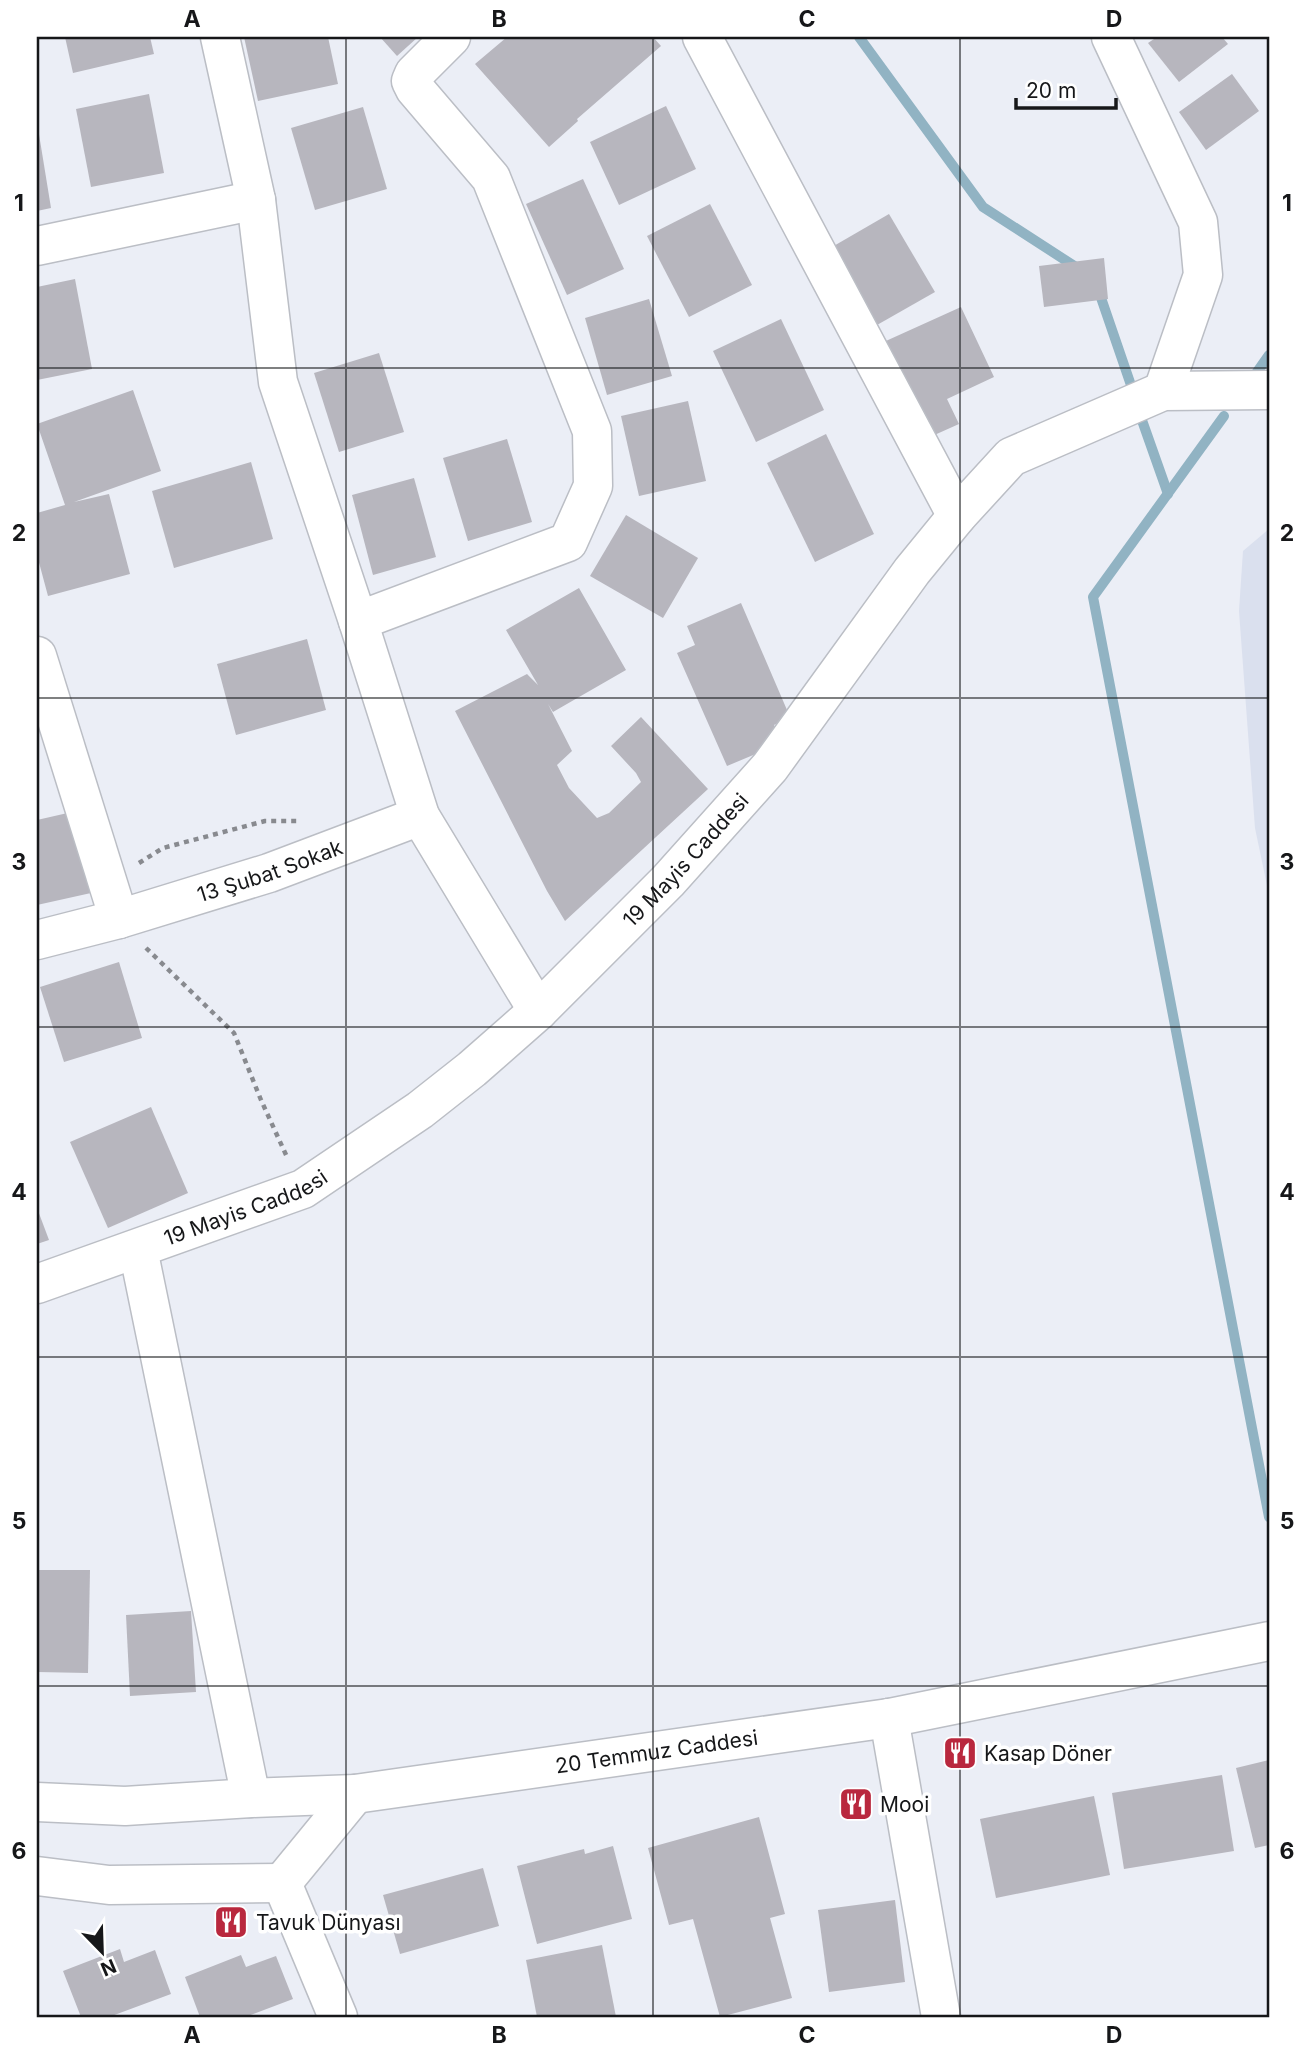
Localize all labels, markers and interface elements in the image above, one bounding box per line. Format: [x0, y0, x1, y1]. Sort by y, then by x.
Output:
text: A [183, 5, 201, 33]
text: B [491, 5, 507, 33]
text: C [798, 5, 816, 33]
text: D [1106, 5, 1122, 33]
scale bar [1016, 66, 1115, 110]
text: 20 m [1026, 78, 1076, 103]
text: 1 [14, 189, 24, 217]
text: 1 [1282, 189, 1292, 217]
text: 2 [12, 519, 26, 547]
text: 2 [1280, 519, 1294, 547]
street label: 19 Mayis Caddesi [617, 788, 753, 932]
street label: 13 Şubat Sokak [194, 834, 346, 907]
text: 3 [12, 848, 26, 876]
text: 3 [1280, 848, 1294, 876]
street label: 19 Mayis Caddesi [160, 1164, 332, 1250]
text: 4 [11, 1178, 27, 1206]
text: 4 [1279, 1178, 1295, 1206]
text: 5 [12, 1507, 26, 1535]
text: 5 [1280, 1507, 1294, 1535]
street label: 20 Temmuz Caddesi [554, 1724, 759, 1778]
restaurant icon: Kasap Döner [941, 1734, 979, 1772]
place label: Kasap Döner [984, 1741, 1112, 1766]
restaurant icon: Mooi [837, 1785, 875, 1823]
place label: Mooi [880, 1792, 929, 1817]
text: 6 [12, 1837, 26, 1865]
text: 6 [1280, 1837, 1294, 1865]
restaurant icon: Tavuk Dünyası [212, 1903, 250, 1941]
place label: Tavuk Dünyası [256, 1910, 401, 1935]
north arrow [66, 1918, 136, 1988]
text: N [97, 1954, 120, 1981]
text: A [183, 2021, 201, 2049]
text: B [491, 2021, 507, 2049]
text: C [798, 2021, 816, 2049]
text: D [1106, 2021, 1122, 2049]

